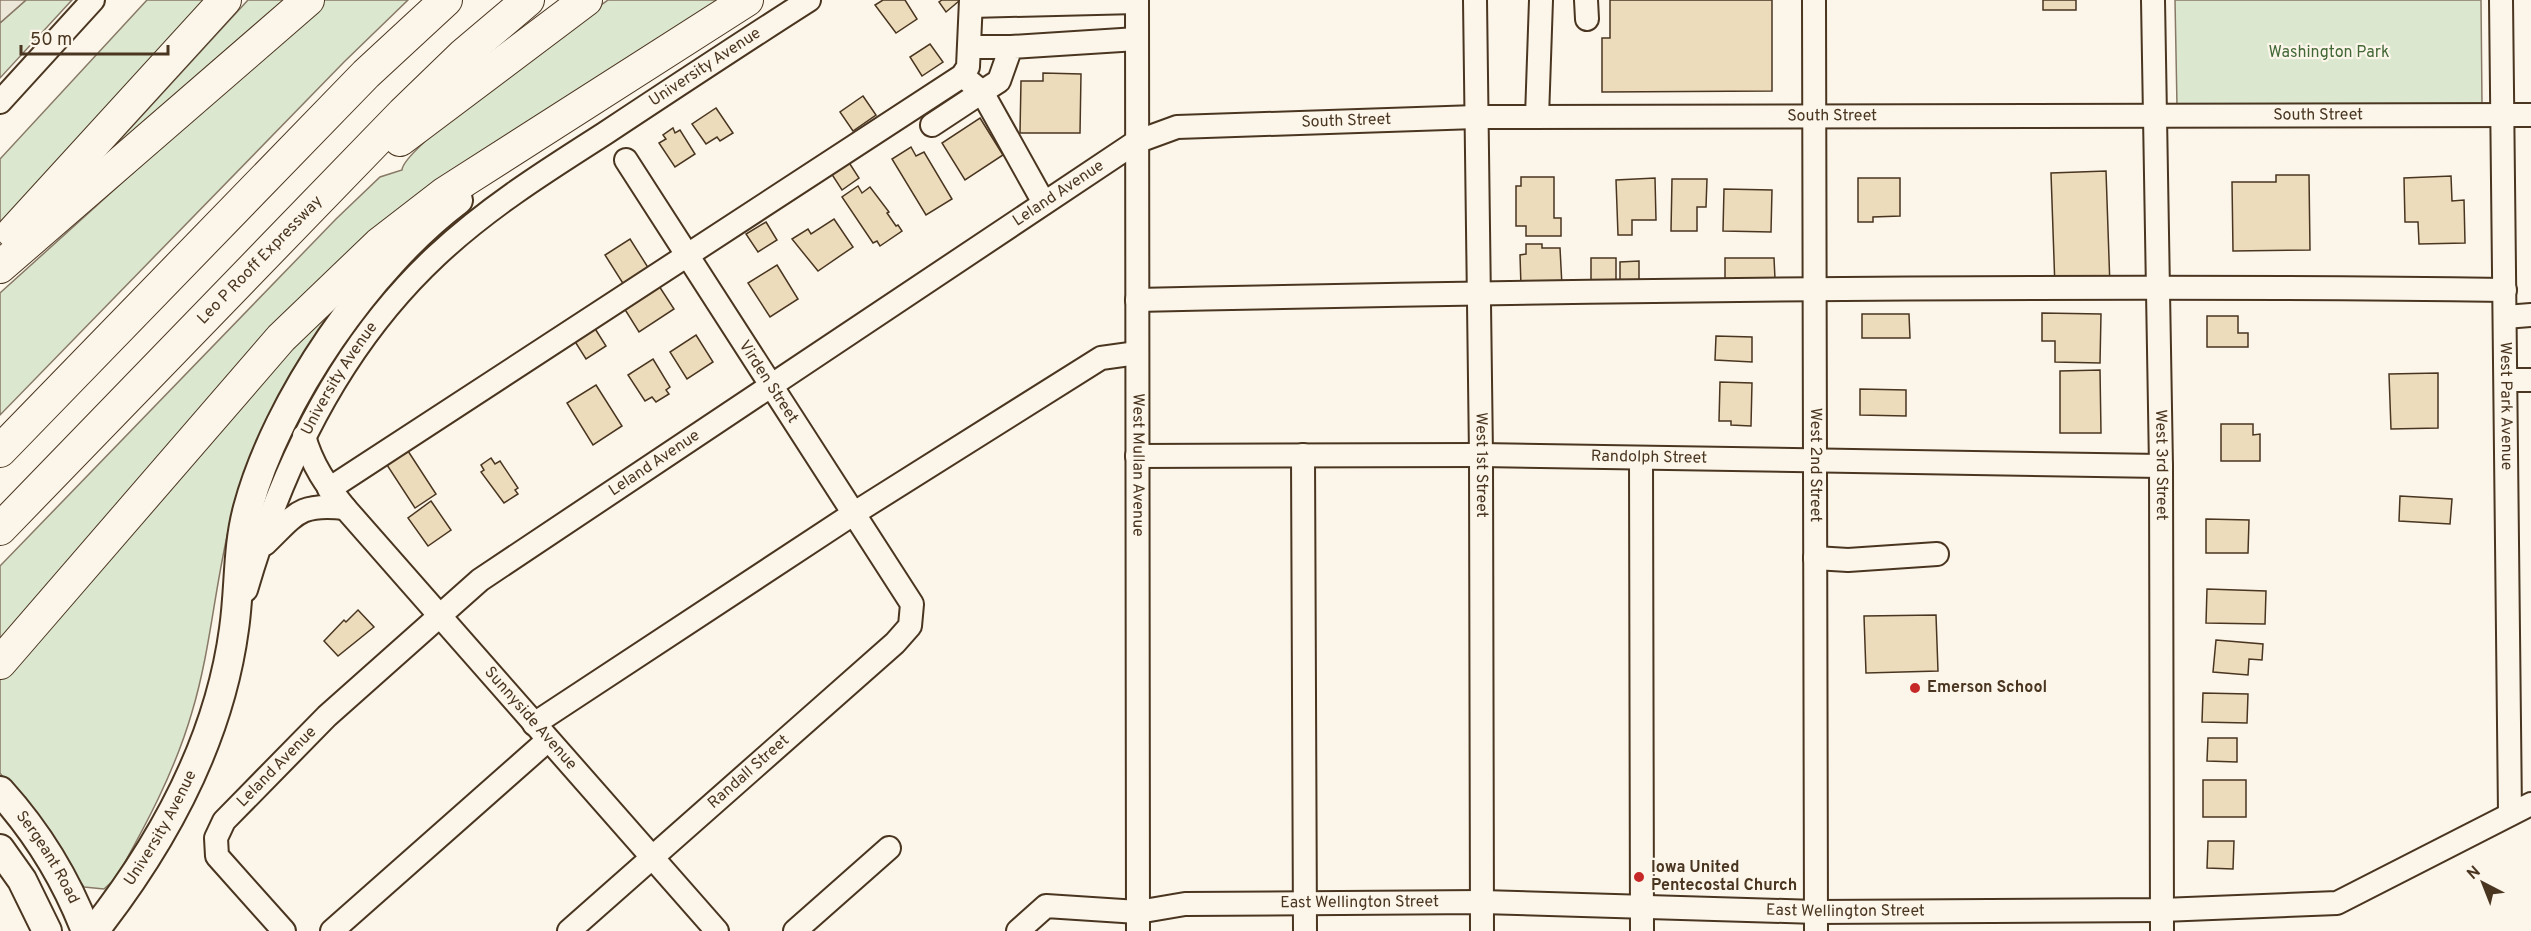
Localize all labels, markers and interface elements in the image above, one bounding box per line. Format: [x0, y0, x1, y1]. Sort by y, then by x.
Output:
scale bar [21, 18, 168, 56]
street label: University Avenue [646, 23, 765, 111]
text: 50 m [30, 29, 72, 52]
park label: Washington Park [2269, 43, 2389, 63]
street label: South Street [2273, 105, 2363, 125]
street label: South Street [1787, 106, 1877, 126]
street label: South Street [1301, 110, 1392, 133]
street label: Leland Avenue [1009, 156, 1108, 231]
street label: Leo P Rooff Expressway [193, 192, 327, 329]
street label: University Avenue [297, 318, 382, 439]
street label: Virden Street [734, 337, 802, 427]
street label: West Park Avenue [2495, 342, 2516, 470]
street label: West Mullan Avenue [1127, 393, 1148, 537]
street label: West 2nd Street [1805, 408, 1825, 522]
street label: West 3rd Street [2150, 409, 2171, 521]
street label: West 1st Street [1470, 412, 1491, 518]
street label: Leland Avenue [605, 426, 704, 501]
street label: Randolph Street [1591, 447, 1707, 469]
street label: Sunnyside Avenue [479, 663, 581, 774]
place label: Emerson School [1927, 678, 2047, 698]
marker: Emerson School [1908, 681, 1922, 695]
street label: Leland Avenue [233, 722, 321, 812]
street label: Randall Street [704, 731, 794, 813]
street label: University Avenue [120, 767, 202, 890]
street label: Sergeant Road [11, 807, 83, 907]
north arrow [2453, 853, 2513, 913]
place label: Iowa United Pentecostal Church [1651, 858, 1797, 896]
text: N [2463, 862, 2485, 885]
marker: Iowa United Pentecostal Church [1632, 870, 1646, 884]
street label: East Wellington Street [1280, 892, 1439, 913]
street label: East Wellington Street [1766, 901, 1925, 922]

